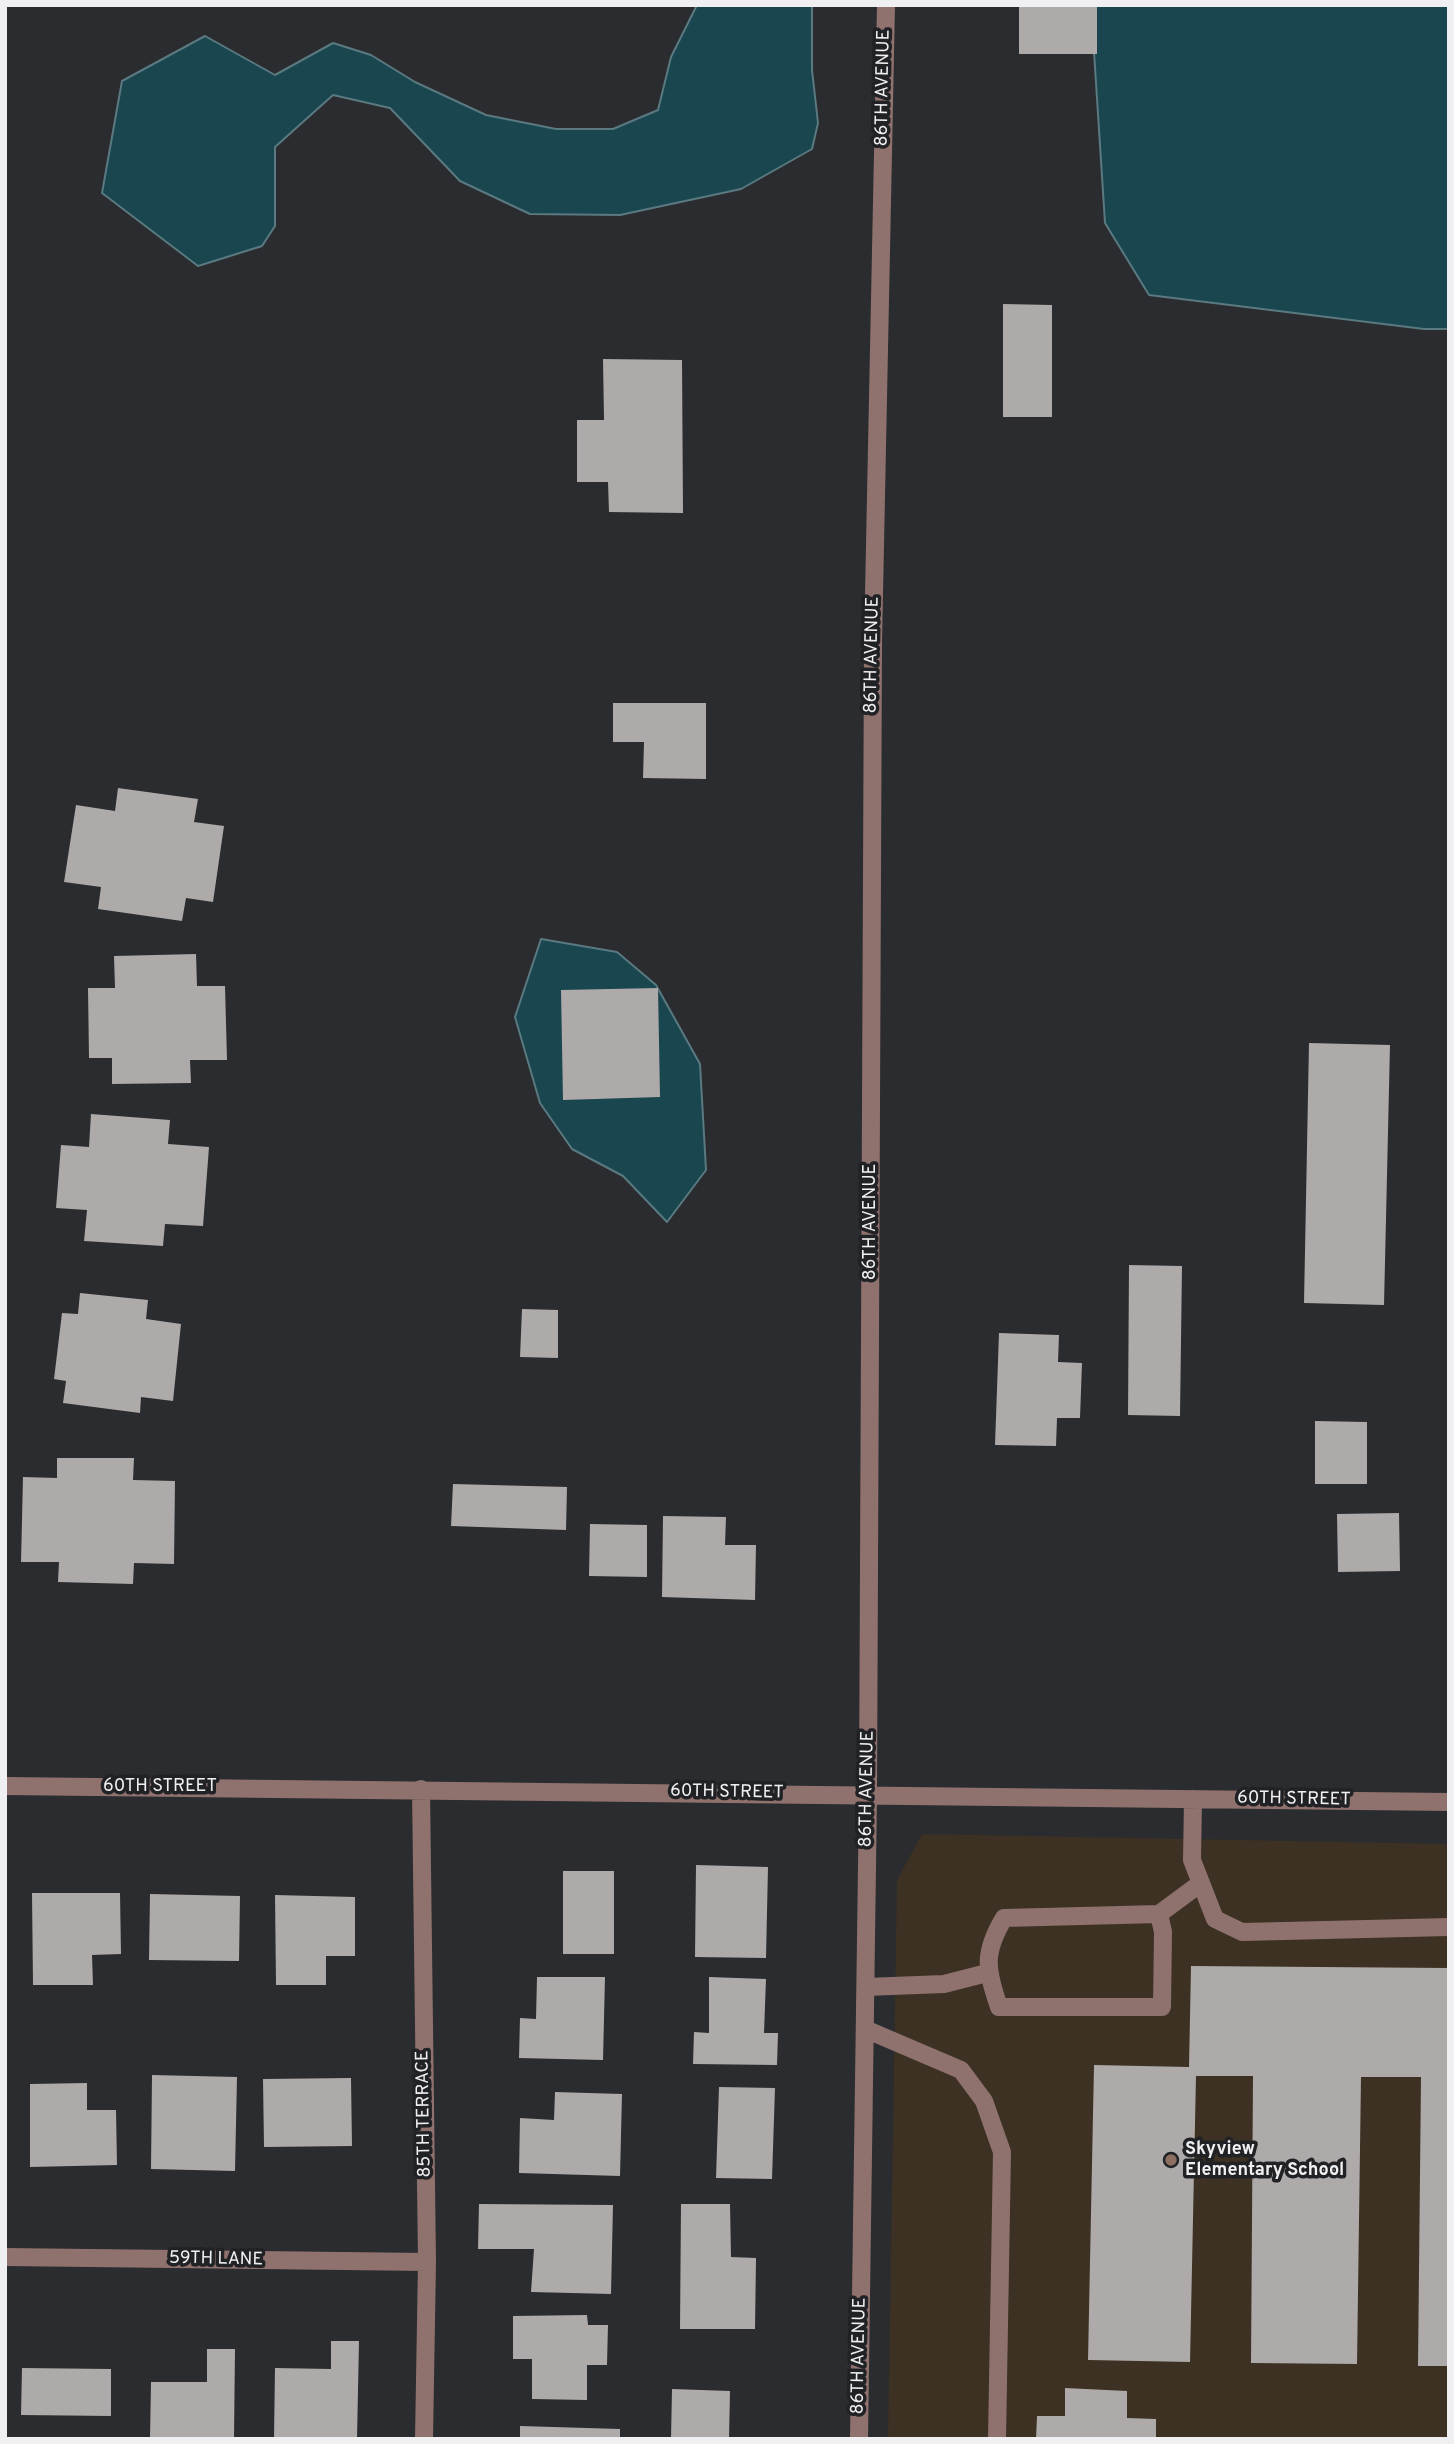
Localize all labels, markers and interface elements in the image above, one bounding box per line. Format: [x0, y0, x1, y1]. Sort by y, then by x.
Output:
street label: 86TH AVENUE [872, 29, 896, 147]
street label: 86TH AVENUE [861, 596, 885, 714]
street label: 86TH AVENUE [860, 1164, 882, 1280]
street label: 86TH AVENUE [856, 1730, 880, 1848]
street label: 60TH STREET [103, 1776, 217, 1798]
street label: 60TH STREET [670, 1781, 784, 1805]
street label: 60TH STREET [1237, 1788, 1351, 1812]
street label: 85TH TERRACE [413, 2050, 437, 2178]
place label: Skyview Elementary School [1185, 2139, 1344, 2182]
marker: Skyview Elementary School [1163, 2152, 1179, 2168]
street label: 59TH LANE [169, 2248, 263, 2272]
street label: 86TH AVENUE [848, 2297, 872, 2415]

